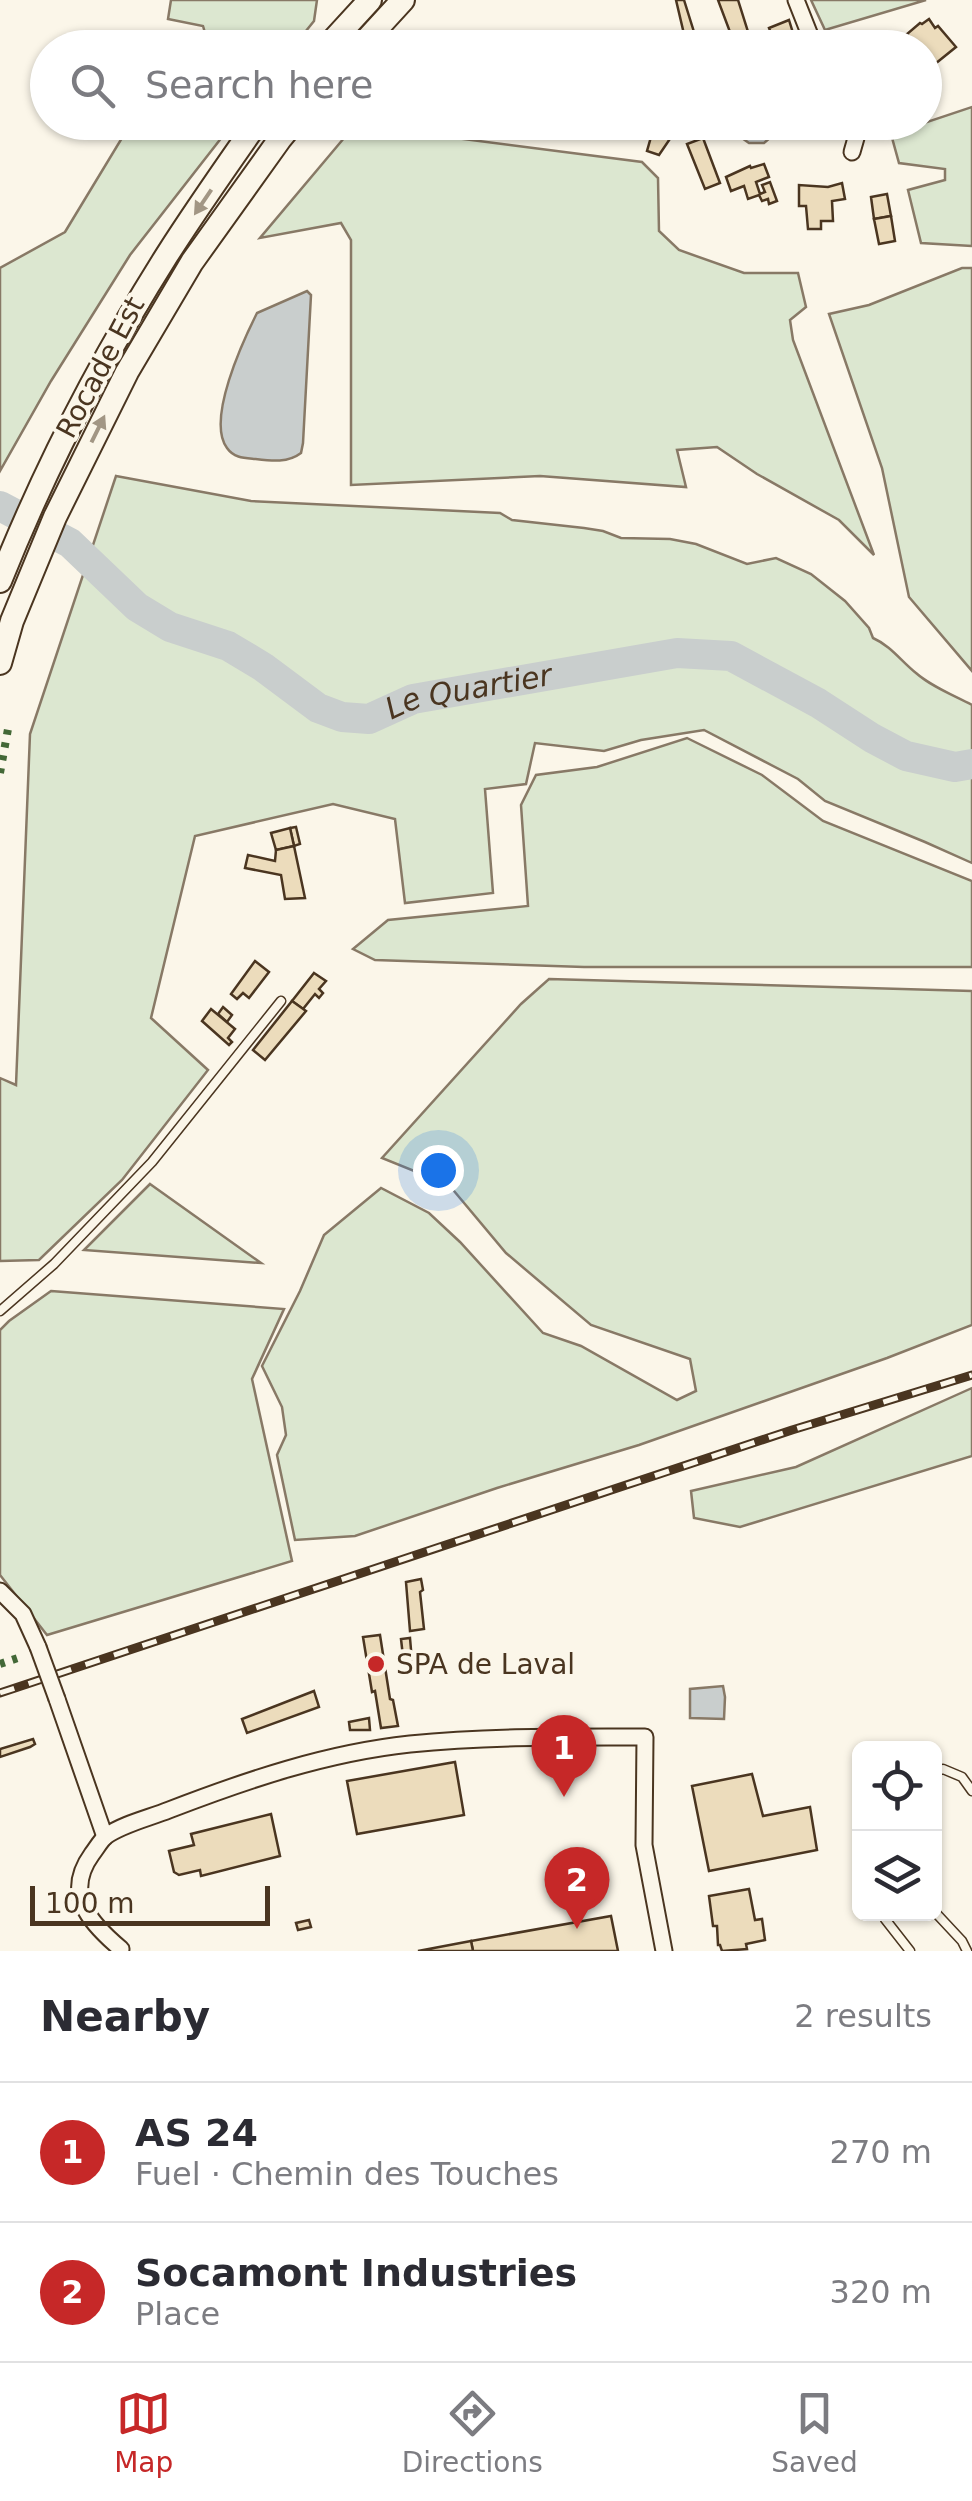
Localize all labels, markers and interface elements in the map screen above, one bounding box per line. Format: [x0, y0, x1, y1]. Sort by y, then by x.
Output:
search box [30, 30, 942, 140]
icon: search [65, 58, 120, 113]
text: Search here [145, 63, 373, 107]
one-way arrow [194, 188, 212, 215]
street label: Rocade Est [49, 291, 151, 443]
one-way arrow [90, 415, 107, 444]
water label: Le Quartier [380, 657, 556, 726]
your location [413, 1145, 464, 1196]
place label: SPA de Laval [396, 1648, 575, 1681]
marker: SPA de Laval [365, 1653, 387, 1675]
pin: 1 [532, 1714, 596, 1797]
map controls [852, 1741, 942, 1921]
button: locate [852, 1741, 942, 1831]
button: layers [852, 1831, 942, 1921]
pin: 2 [544, 1846, 610, 1929]
scale bar [30, 1881, 270, 1926]
text: 100 m [45, 1887, 135, 1920]
text: Nearby [40, 1992, 210, 2041]
text: 2 results [794, 1997, 932, 2035]
text: AS 24 [135, 2111, 258, 2155]
text: 1 [61, 2133, 84, 2171]
text: 270 m [830, 2133, 932, 2171]
text: Fuel · Chemin des Touches [135, 2155, 559, 2193]
text: Socamont Industries [135, 2251, 577, 2295]
text: 2 [61, 2273, 84, 2311]
text: 320 m [830, 2273, 932, 2311]
text: Place [135, 2295, 220, 2333]
tab: Map [114, 2386, 173, 2479]
tab: Directions [402, 2386, 543, 2479]
tab: Saved [771, 2386, 858, 2479]

